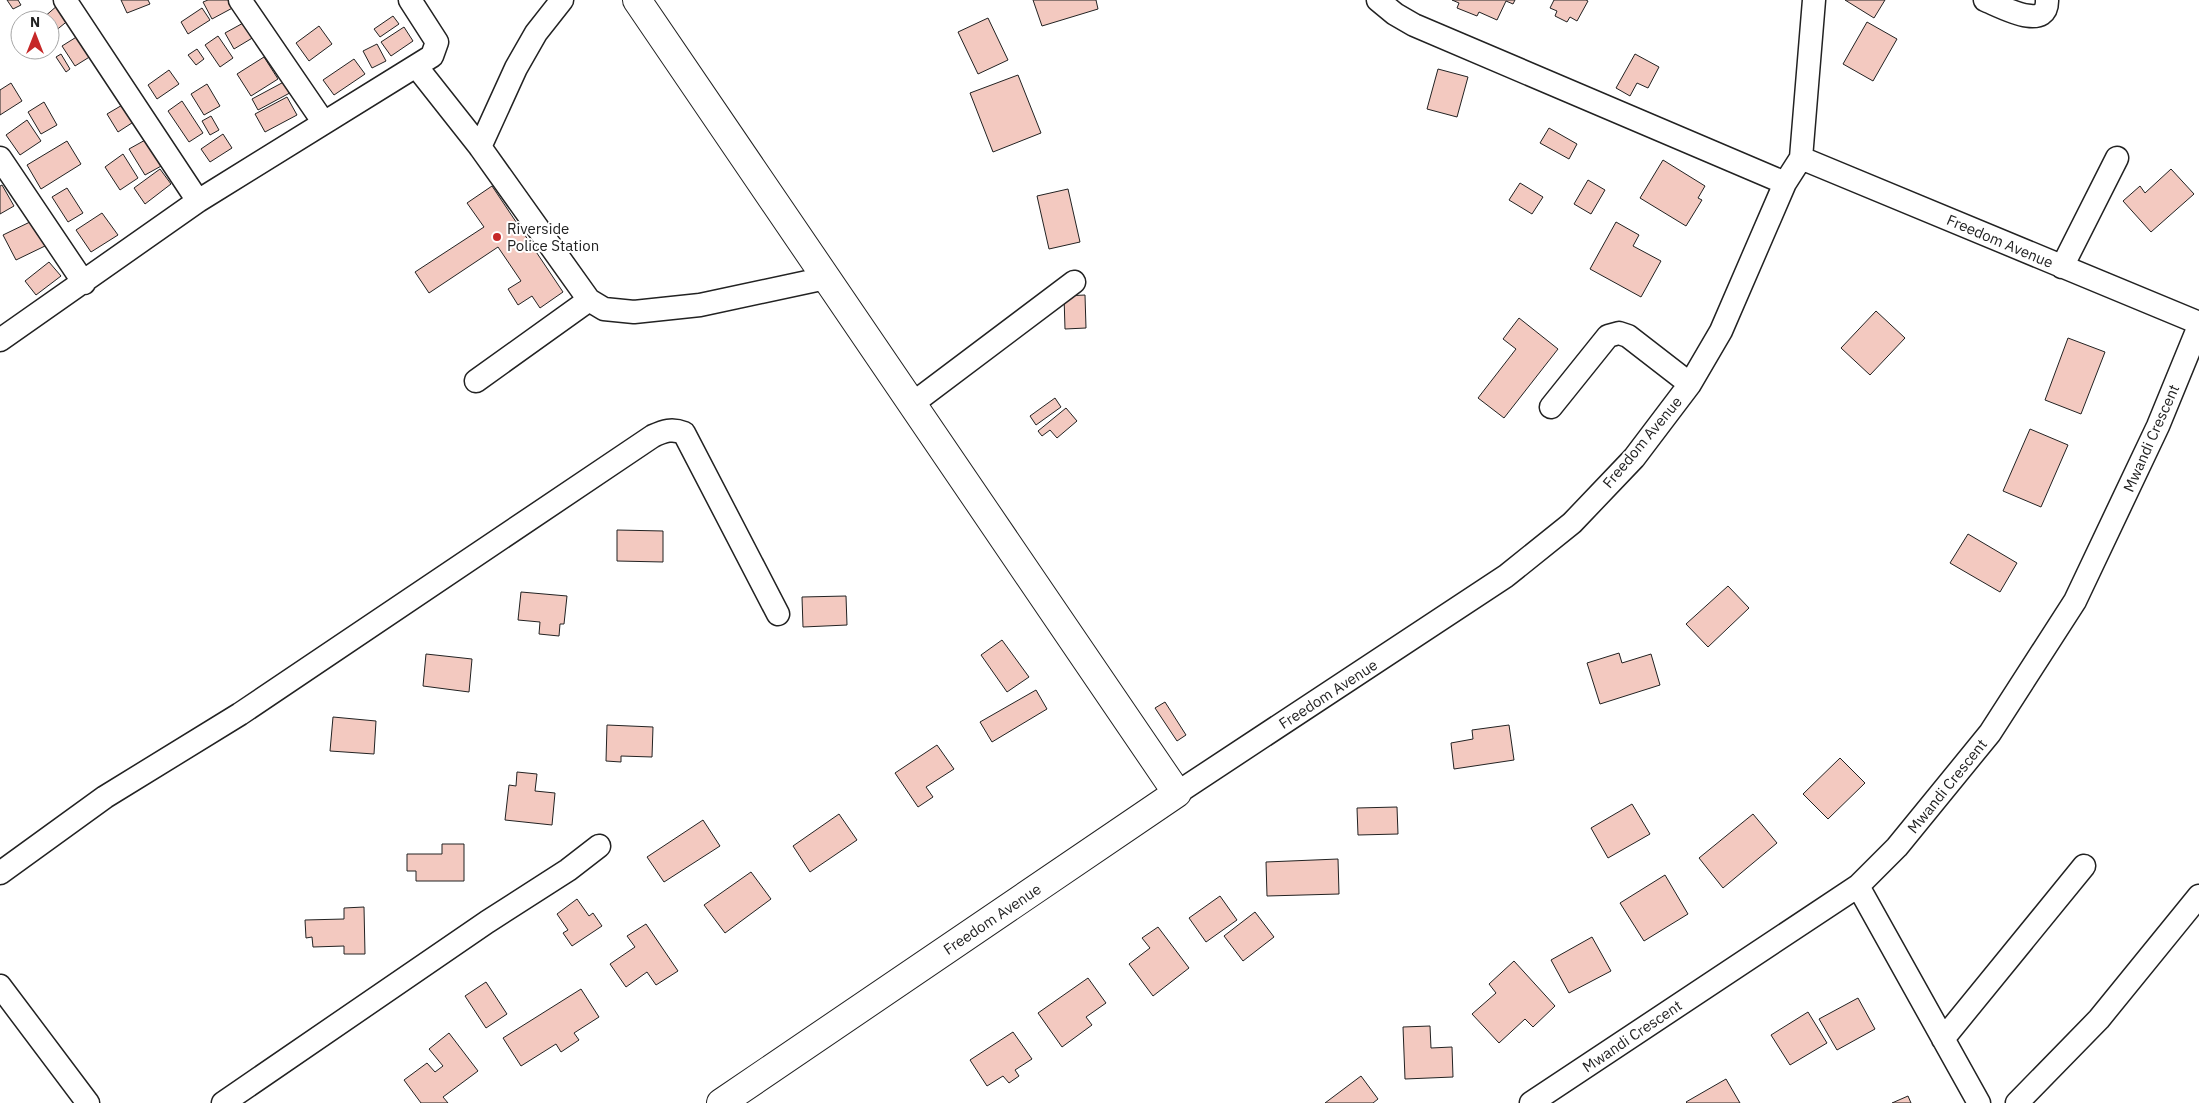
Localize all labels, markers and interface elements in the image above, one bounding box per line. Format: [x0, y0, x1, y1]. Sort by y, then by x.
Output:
north arrow [10, 10, 60, 60]
text: N [30, 13, 40, 31]
street label: Freedom Avenue [1944, 210, 2056, 272]
place label: Riverside Police Station [507, 219, 599, 255]
marker: Riverside Police Station [491, 231, 503, 243]
street label: Mwandi Crescent [2119, 381, 2183, 495]
street label: Freedom Avenue [1598, 392, 1686, 492]
street label: Freedom Avenue [1275, 655, 1381, 733]
street label: Mwandi Crescent [1903, 735, 1991, 837]
street label: Freedom Avenue [940, 879, 1044, 959]
street label: Mwandi Crescent [1579, 996, 1685, 1076]

